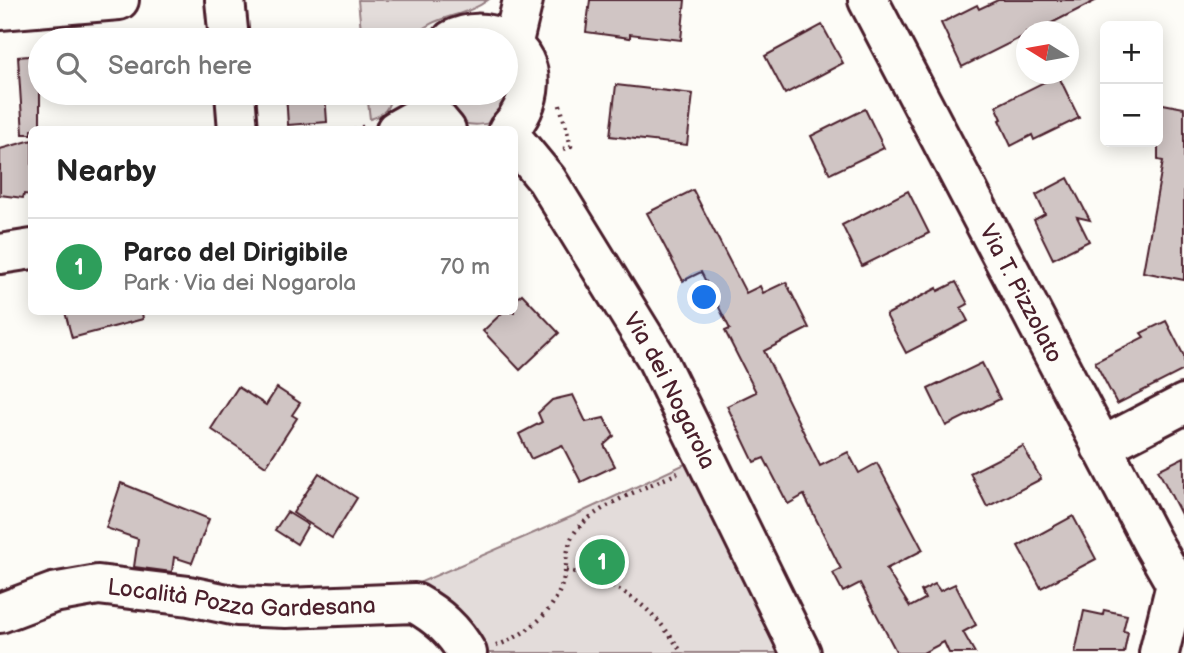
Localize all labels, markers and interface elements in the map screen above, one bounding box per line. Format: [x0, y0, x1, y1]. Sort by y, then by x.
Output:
north arrow [1016, 21, 1079, 84]
map controls [1100, 21, 1163, 147]
button: + [1100, 21, 1163, 84]
search box [28, 28, 518, 105]
icon: search [52, 48, 90, 86]
text: Search here [108, 51, 252, 82]
button: − [1100, 84, 1163, 147]
text: Nearby [56, 154, 156, 190]
street label: Via T. Pizzolato [973, 220, 1068, 368]
text: Parco del Dirigibile [123, 238, 348, 269]
text: 1 [74, 253, 84, 281]
text: 70 m [440, 253, 490, 281]
text: Park · Via dei Nogarola [123, 269, 356, 297]
your location [687, 280, 721, 314]
street label: Via dei Nogarola [617, 307, 722, 474]
pin: 1 [579, 536, 625, 588]
street label: Località Pozza Gardesana [106, 573, 376, 623]

